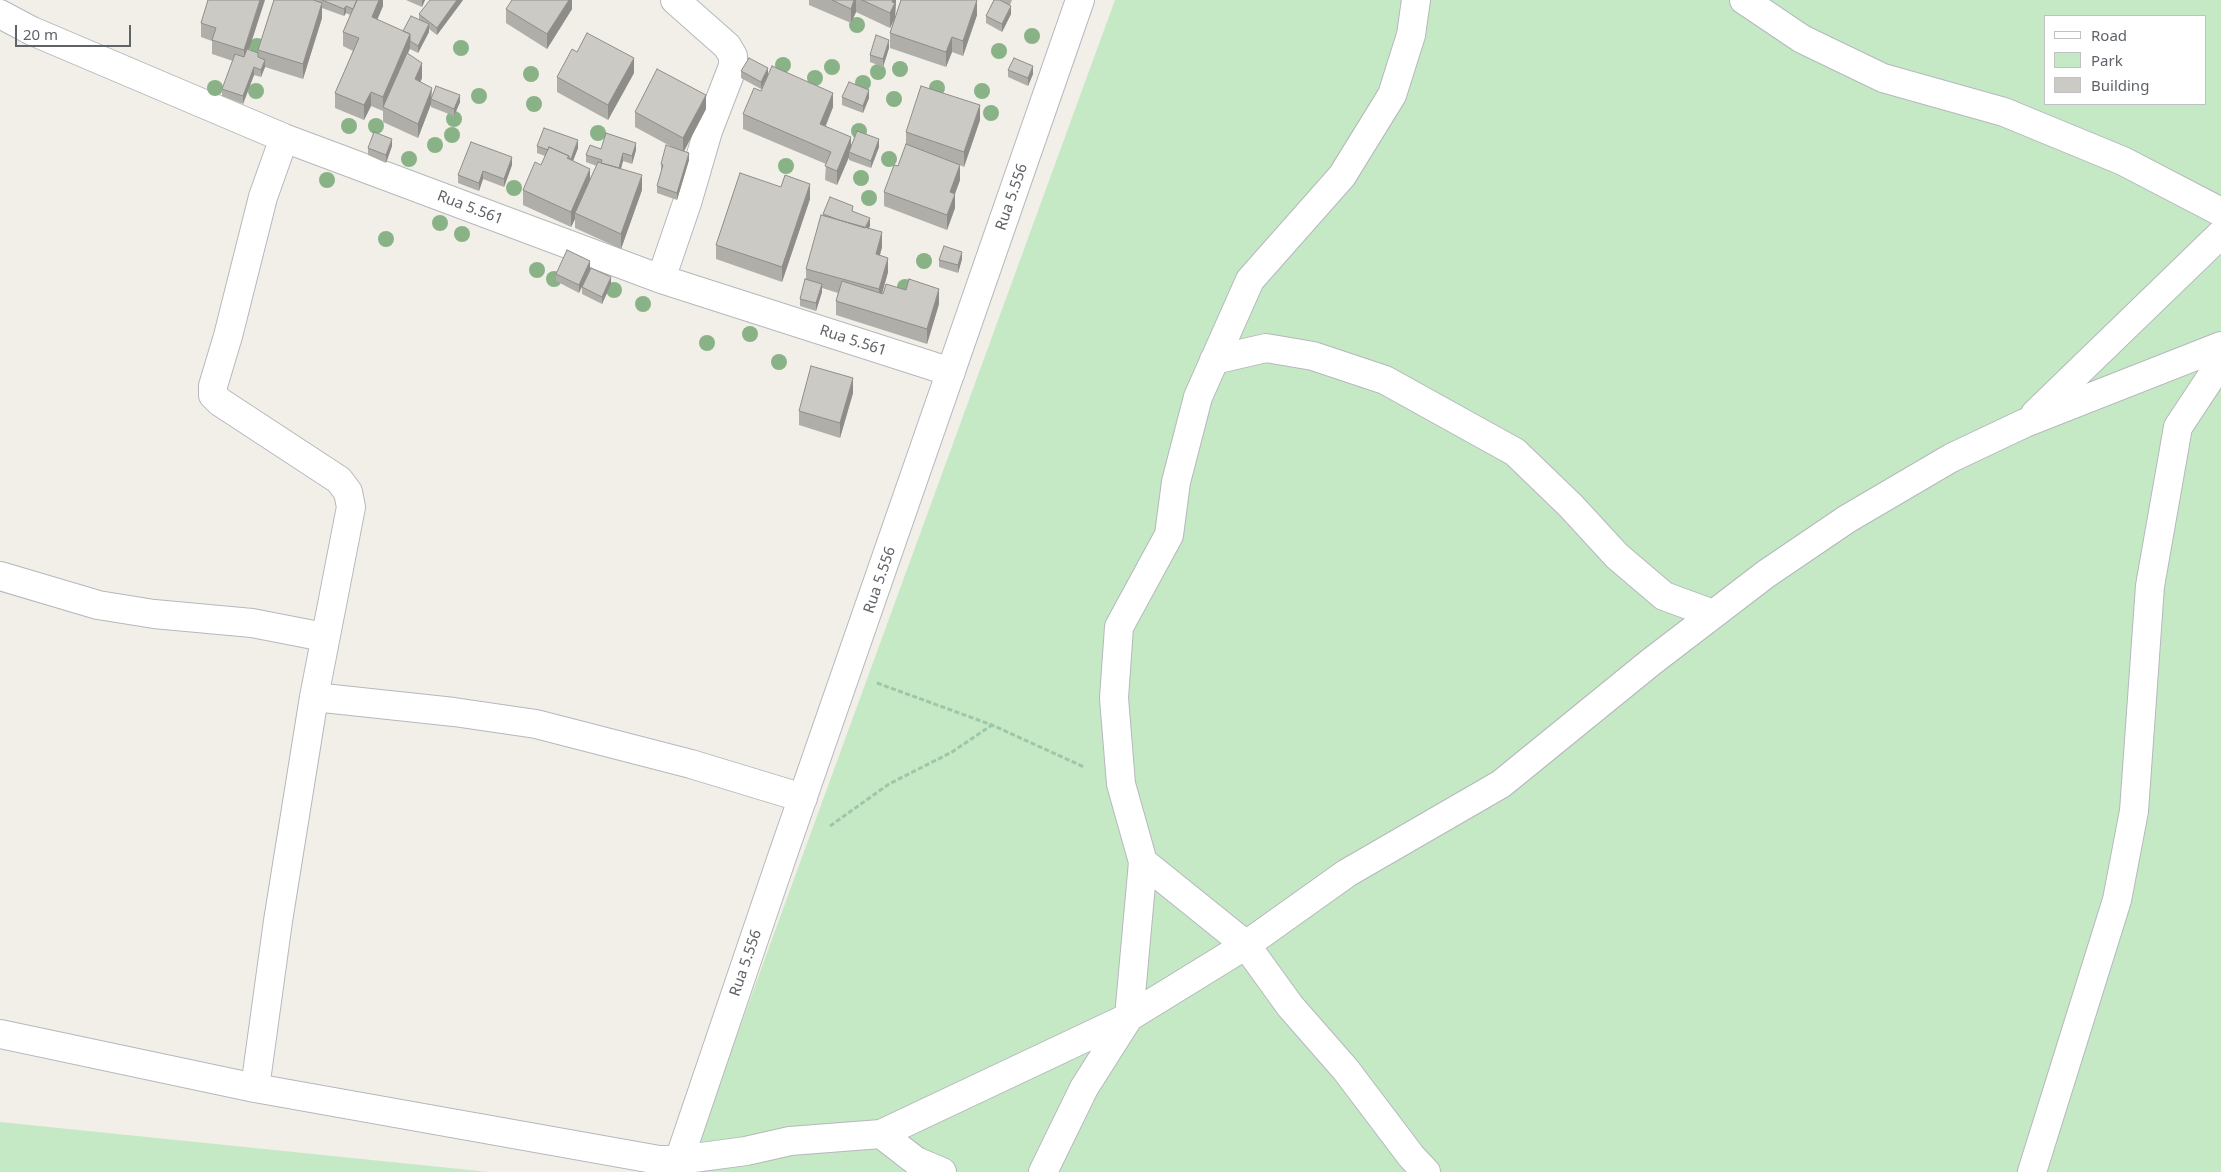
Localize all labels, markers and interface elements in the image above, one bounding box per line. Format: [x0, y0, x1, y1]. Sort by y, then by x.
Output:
scale bar [18, 15, 134, 47]
legend [2044, 15, 2206, 105]
text: 20 m [23, 24, 58, 44]
text: Road [2091, 25, 2127, 45]
text: Park [2091, 50, 2123, 70]
text: Building [2091, 75, 2149, 95]
street label: Rua 5.556 [992, 161, 1032, 233]
street label: Rua 5.561 [434, 187, 506, 229]
street label: Rua 5.561 [817, 322, 889, 360]
street label: Rua 5.556 [860, 544, 900, 616]
street label: Rua 5.556 [726, 927, 766, 999]

